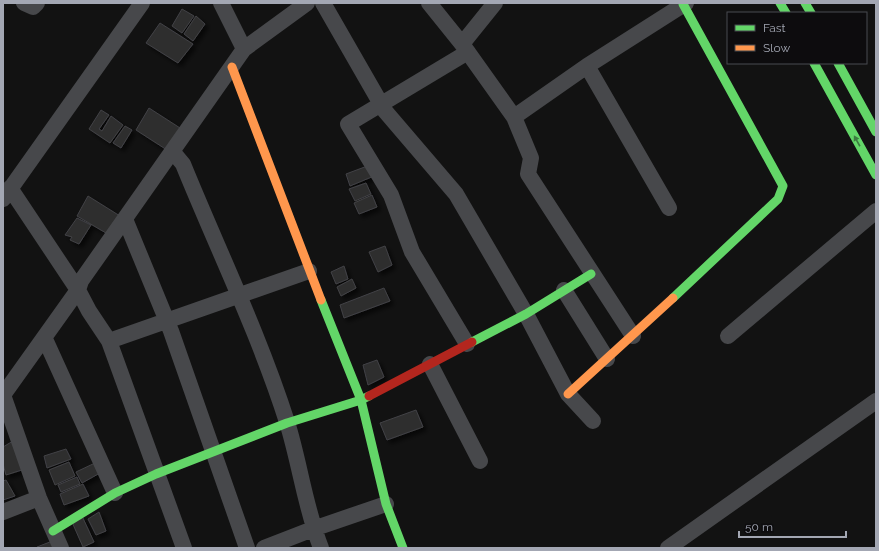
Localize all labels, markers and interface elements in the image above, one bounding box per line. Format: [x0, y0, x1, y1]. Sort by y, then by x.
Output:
legend [727, 12, 867, 64]
text: Fast [763, 21, 786, 35]
text: Slow [763, 41, 790, 55]
one-way arrow [854, 135, 861, 147]
scale bar [739, 513, 846, 539]
text: 50 m [745, 520, 773, 534]

